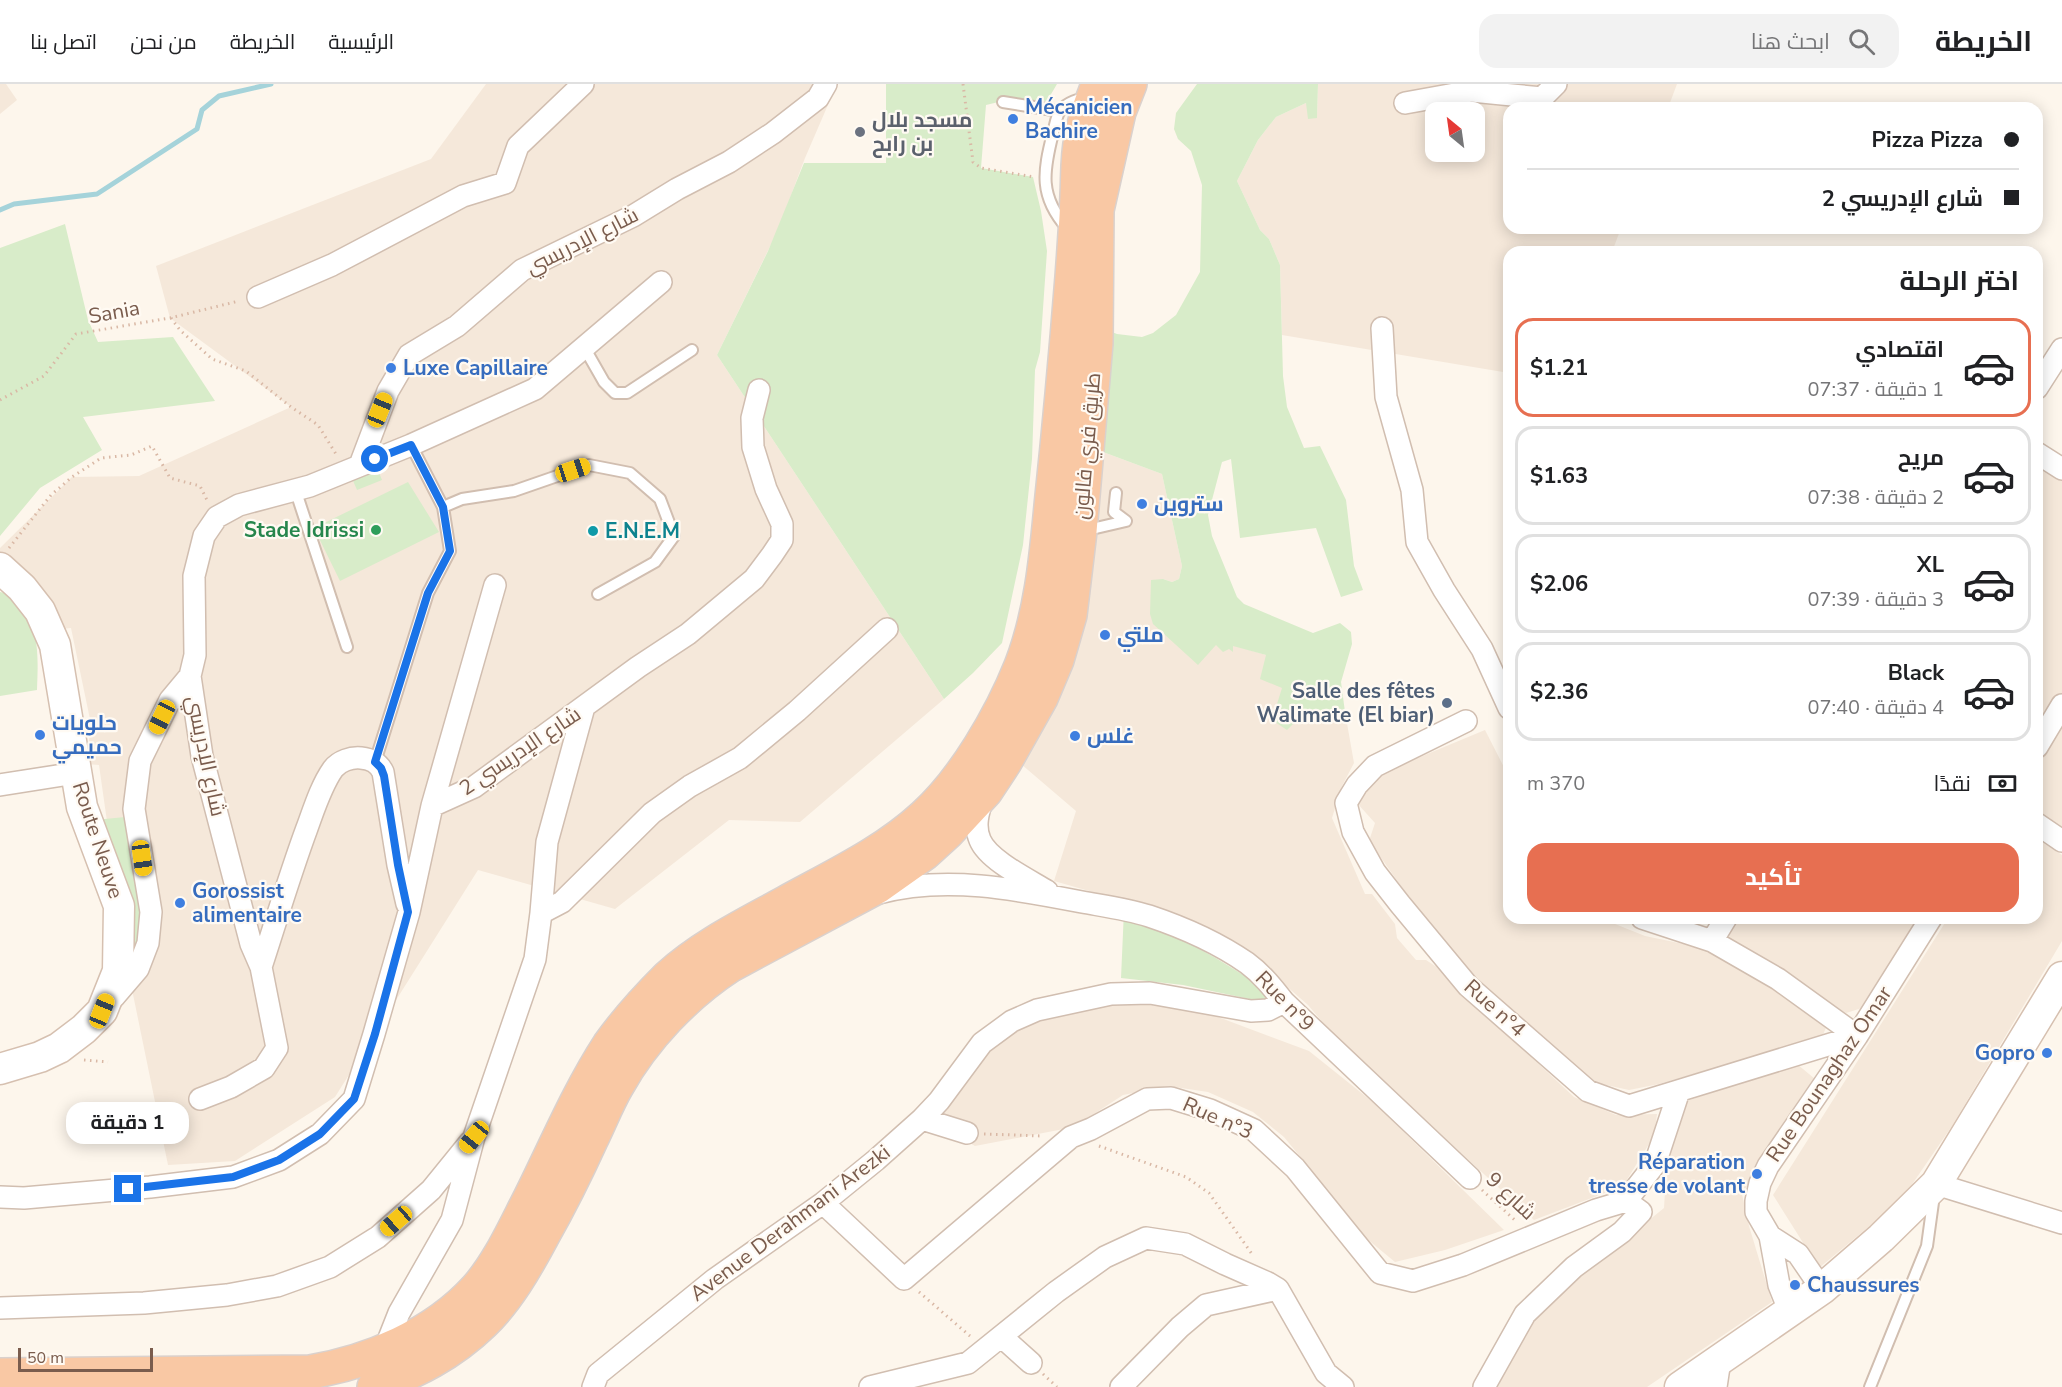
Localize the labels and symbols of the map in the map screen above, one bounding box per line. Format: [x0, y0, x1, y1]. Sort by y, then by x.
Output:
place label: Mécanicien Bachire [1025, 93, 1133, 145]
north arrow [1425, 102, 1485, 162]
place label: مسجد بلال بن رابح [872, 106, 973, 158]
marker: Mécanicien Bachire [1006, 112, 1020, 126]
marker: مسجد بلال بن رابح [853, 125, 867, 139]
street label: شارع الإدريسي [521, 201, 644, 282]
street label: Sania [86, 294, 142, 330]
place label: Luxe Capillaire [403, 354, 548, 382]
marker: Luxe Capillaire [384, 361, 398, 375]
street label: طريق فري فالون [1067, 371, 1109, 521]
car [365, 390, 395, 430]
route start [361, 445, 388, 472]
car [553, 456, 593, 484]
place label: ستروين [1154, 490, 1224, 518]
marker: ستروين [1135, 497, 1149, 511]
place label: Stade Idrissi [244, 516, 364, 544]
place label: E.N.E.M [605, 517, 680, 545]
marker: Stade Idrissi [369, 523, 383, 537]
marker: E.N.E.M [586, 524, 600, 538]
place label: ملتي [1117, 621, 1164, 652]
marker: ملتي [1098, 628, 1112, 642]
place label: Salle des fêtes Walimate (El biar) [1257, 677, 1435, 729]
street label: شارع الإدريسي [179, 693, 232, 819]
marker: Salle des fêtes Walimate (El biar) [1440, 696, 1454, 710]
car [146, 697, 178, 737]
street label: شارع الإدريسي 2 [454, 700, 587, 803]
place label: حلويات حميمي [52, 709, 122, 764]
place label: غلس [1087, 722, 1134, 750]
marker: حلويات حميمي [33, 728, 47, 742]
marker: غلس [1068, 729, 1082, 743]
street label: Route Neuve [66, 778, 130, 902]
car [131, 839, 153, 877]
place label: Gorossist alimentaire [192, 877, 302, 929]
marker: Gorossist alimentaire [173, 896, 187, 910]
street label: Rue n°9 [1249, 965, 1321, 1037]
street label: Rue n°4 [1458, 973, 1532, 1043]
street label: Rue Bounaghaz Omar [1760, 980, 1899, 1167]
car [87, 991, 117, 1031]
place label: Gopro [1975, 1039, 2035, 1067]
marker: Gopro [2040, 1046, 2054, 1060]
street label: Rue n°3 [1178, 1090, 1258, 1146]
callout: 1 دقيقة [66, 1102, 190, 1144]
car [456, 1117, 492, 1157]
street label: Avenue Derahmani Arezki [684, 1138, 896, 1308]
place label: Réparation tresse de volant [1589, 1148, 1746, 1200]
street label: شارع 9 [1480, 1166, 1542, 1226]
marker: Réparation tresse de volant [1750, 1167, 1764, 1181]
route end [114, 1175, 141, 1202]
car [377, 1202, 415, 1240]
place label: Chaussures [1807, 1271, 1920, 1299]
marker: Chaussures [1788, 1278, 1802, 1292]
scale bar [18, 1345, 153, 1372]

